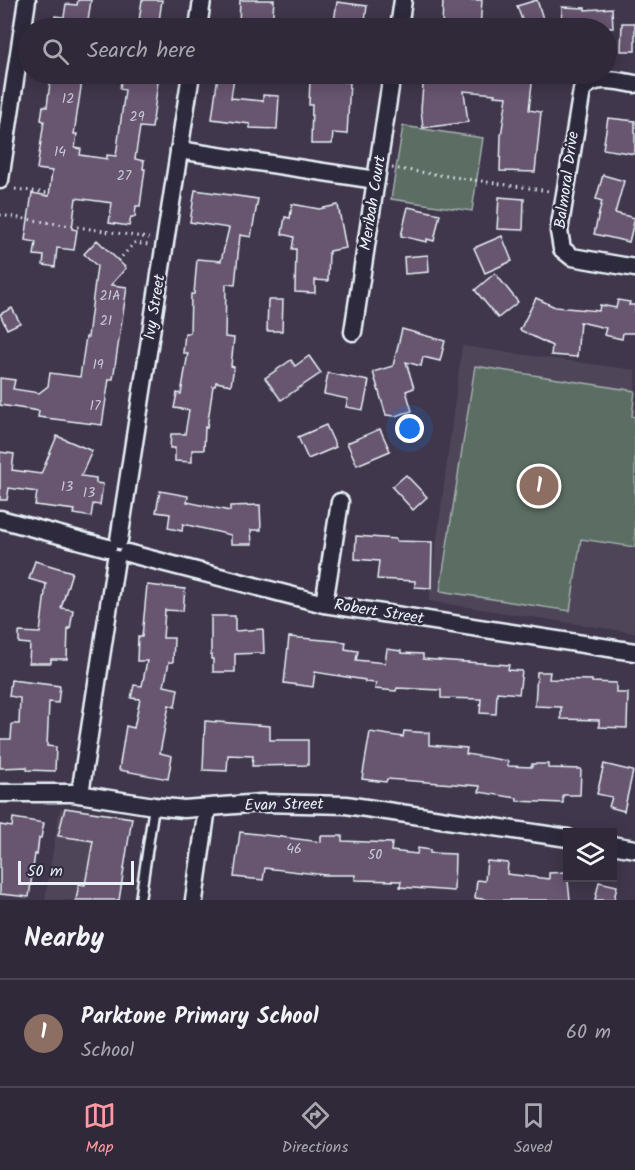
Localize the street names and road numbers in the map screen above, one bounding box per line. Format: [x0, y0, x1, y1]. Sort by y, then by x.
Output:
street label: Balmoral Drive [548, 130, 586, 230]
street label: Meribah Court [353, 153, 393, 252]
street label: Ivy Street [137, 272, 173, 342]
street label: Robert Street [332, 593, 427, 632]
street label: Evan Street [244, 792, 325, 818]

